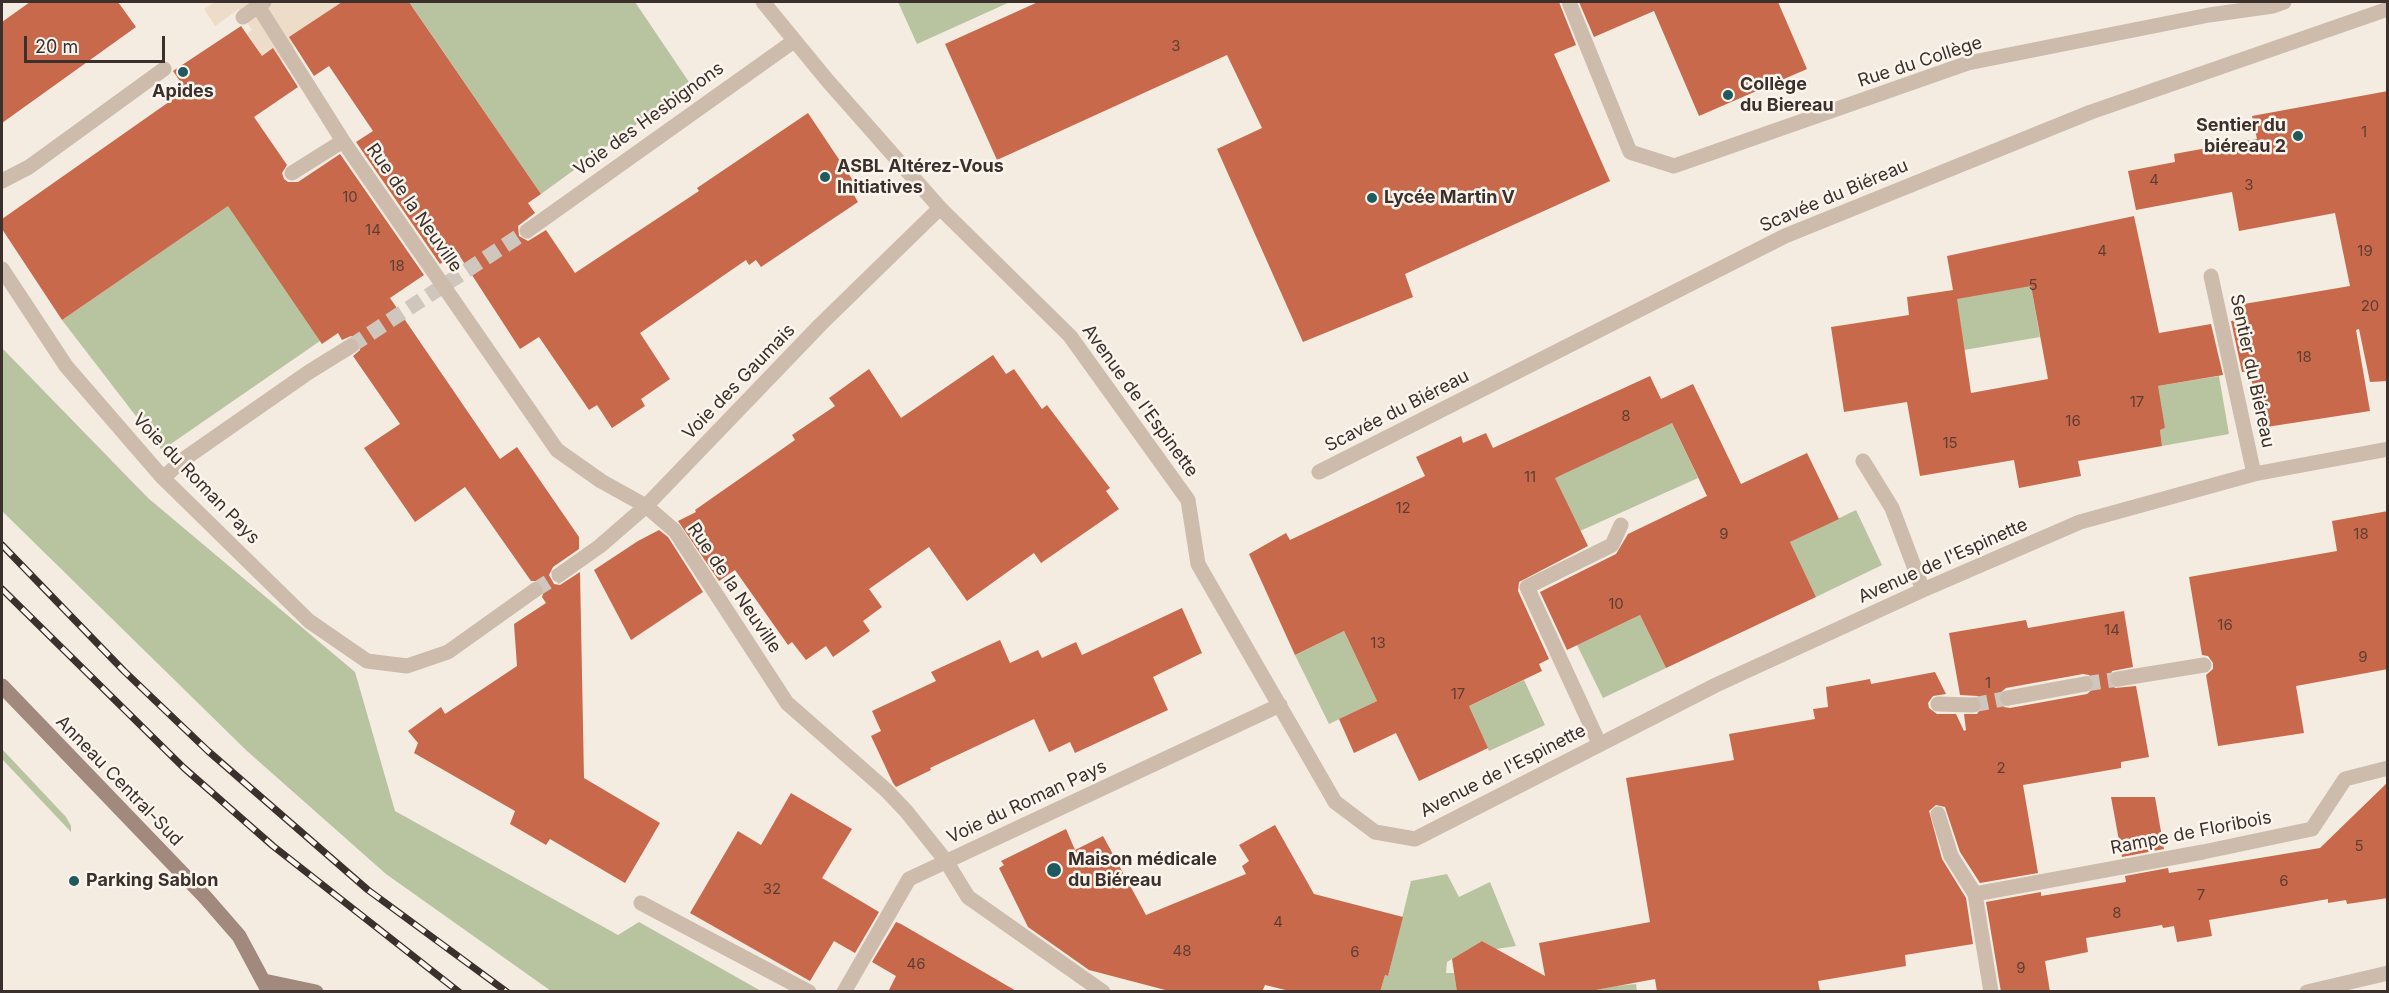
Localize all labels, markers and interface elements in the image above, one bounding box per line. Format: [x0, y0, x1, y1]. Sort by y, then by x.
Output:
scale bar [27, 24, 168, 62]
street label: Rue du Collège [1855, 32, 1985, 92]
text: 20 m [35, 36, 78, 57]
house number: 3 [1171, 37, 1181, 55]
street label: Voie des Hesbignons [570, 57, 728, 181]
marker: Apides [176, 65, 190, 79]
place label: Collège du Biereau [1740, 74, 1834, 116]
place label: Apides [152, 81, 214, 103]
marker: Collège du Biereau [1721, 88, 1735, 102]
place label: Sentier du biéreau 2 [2196, 115, 2286, 158]
house number: 1 [2361, 123, 2367, 141]
marker: Sentier du biéreau 2 [2291, 129, 2305, 143]
street label: Rue de la Neuville [361, 139, 467, 277]
street label: Scavée du Biéreau [1757, 155, 1911, 237]
place label: ASBL Altérez-Vous Initiatives [837, 156, 1004, 198]
marker: ASBL Altérez-Vous Initiatives [818, 170, 832, 184]
house number: 4 [2149, 171, 2159, 189]
house number: 3 [2244, 176, 2254, 194]
place label: Lycée Martin V [1384, 187, 1515, 209]
house number: 10 [342, 188, 358, 206]
marker: Lycée Martin V [1365, 191, 1379, 205]
house number: 14 [365, 221, 381, 239]
house number: 4 [2097, 242, 2107, 260]
house number: 19 [2357, 242, 2373, 260]
house number: 18 [389, 257, 405, 275]
house number: 5 [2028, 276, 2038, 294]
street label: Sentier du Biéreau [2225, 292, 2279, 450]
house number: 20 [2361, 297, 2379, 315]
street label: Voie des Gaumais [678, 320, 800, 444]
street label: Avenue de l'Espinette [1077, 321, 1203, 481]
house number: 18 [2296, 348, 2312, 366]
street label: Scavée du Biéreau [1321, 365, 1473, 457]
house number: 17 [2130, 393, 2144, 411]
house number: 8 [1621, 407, 1631, 425]
street label: Voie du Roman Pays [128, 409, 264, 549]
house number: 16 [2065, 412, 2081, 430]
house number: 15 [1942, 434, 1958, 452]
house number: 11 [1524, 468, 1536, 486]
house number: 12 [1395, 499, 1411, 517]
street label: Avenue de l'Espinette [1855, 514, 2031, 608]
street label: Rue de la Neuville [682, 519, 786, 657]
house number: 9 [1719, 525, 1729, 543]
house number: 18 [2353, 525, 2369, 543]
house number: 10 [1608, 595, 1624, 613]
house number: 16 [2217, 616, 2233, 634]
house number: 14 [2104, 621, 2120, 639]
house number: 13 [1370, 634, 1386, 652]
house number: 9 [2358, 648, 2368, 666]
house number: 1 [1985, 674, 1991, 692]
house number: 17 [1451, 685, 1465, 703]
street label: Anneau Central-Sud [51, 711, 187, 851]
street label: Avenue de l'Espinette [1417, 720, 1589, 822]
street label: Voie du Roman Pays [944, 756, 1110, 848]
house number: 2 [1996, 759, 2006, 777]
street label: Rampe de Floribois [2109, 807, 2273, 859]
house number: 5 [2354, 837, 2364, 855]
place label: Maison médicale du Biéreau [1068, 849, 1217, 892]
marker: Maison médicale du Biéreau [1045, 861, 1063, 879]
place label: Parking Sablon [86, 870, 218, 892]
house number: 6 [2279, 872, 2289, 890]
marker: Parking Sablon [67, 874, 81, 888]
house number: 32 [763, 880, 781, 898]
house number: 7 [2197, 886, 2205, 904]
house number: 8 [2112, 904, 2122, 922]
house number: 4 [1273, 913, 1283, 931]
house number: 48 [1173, 942, 1191, 960]
house number: 6 [1350, 943, 1360, 961]
house number: 46 [907, 955, 925, 973]
house number: 9 [2016, 959, 2026, 977]

